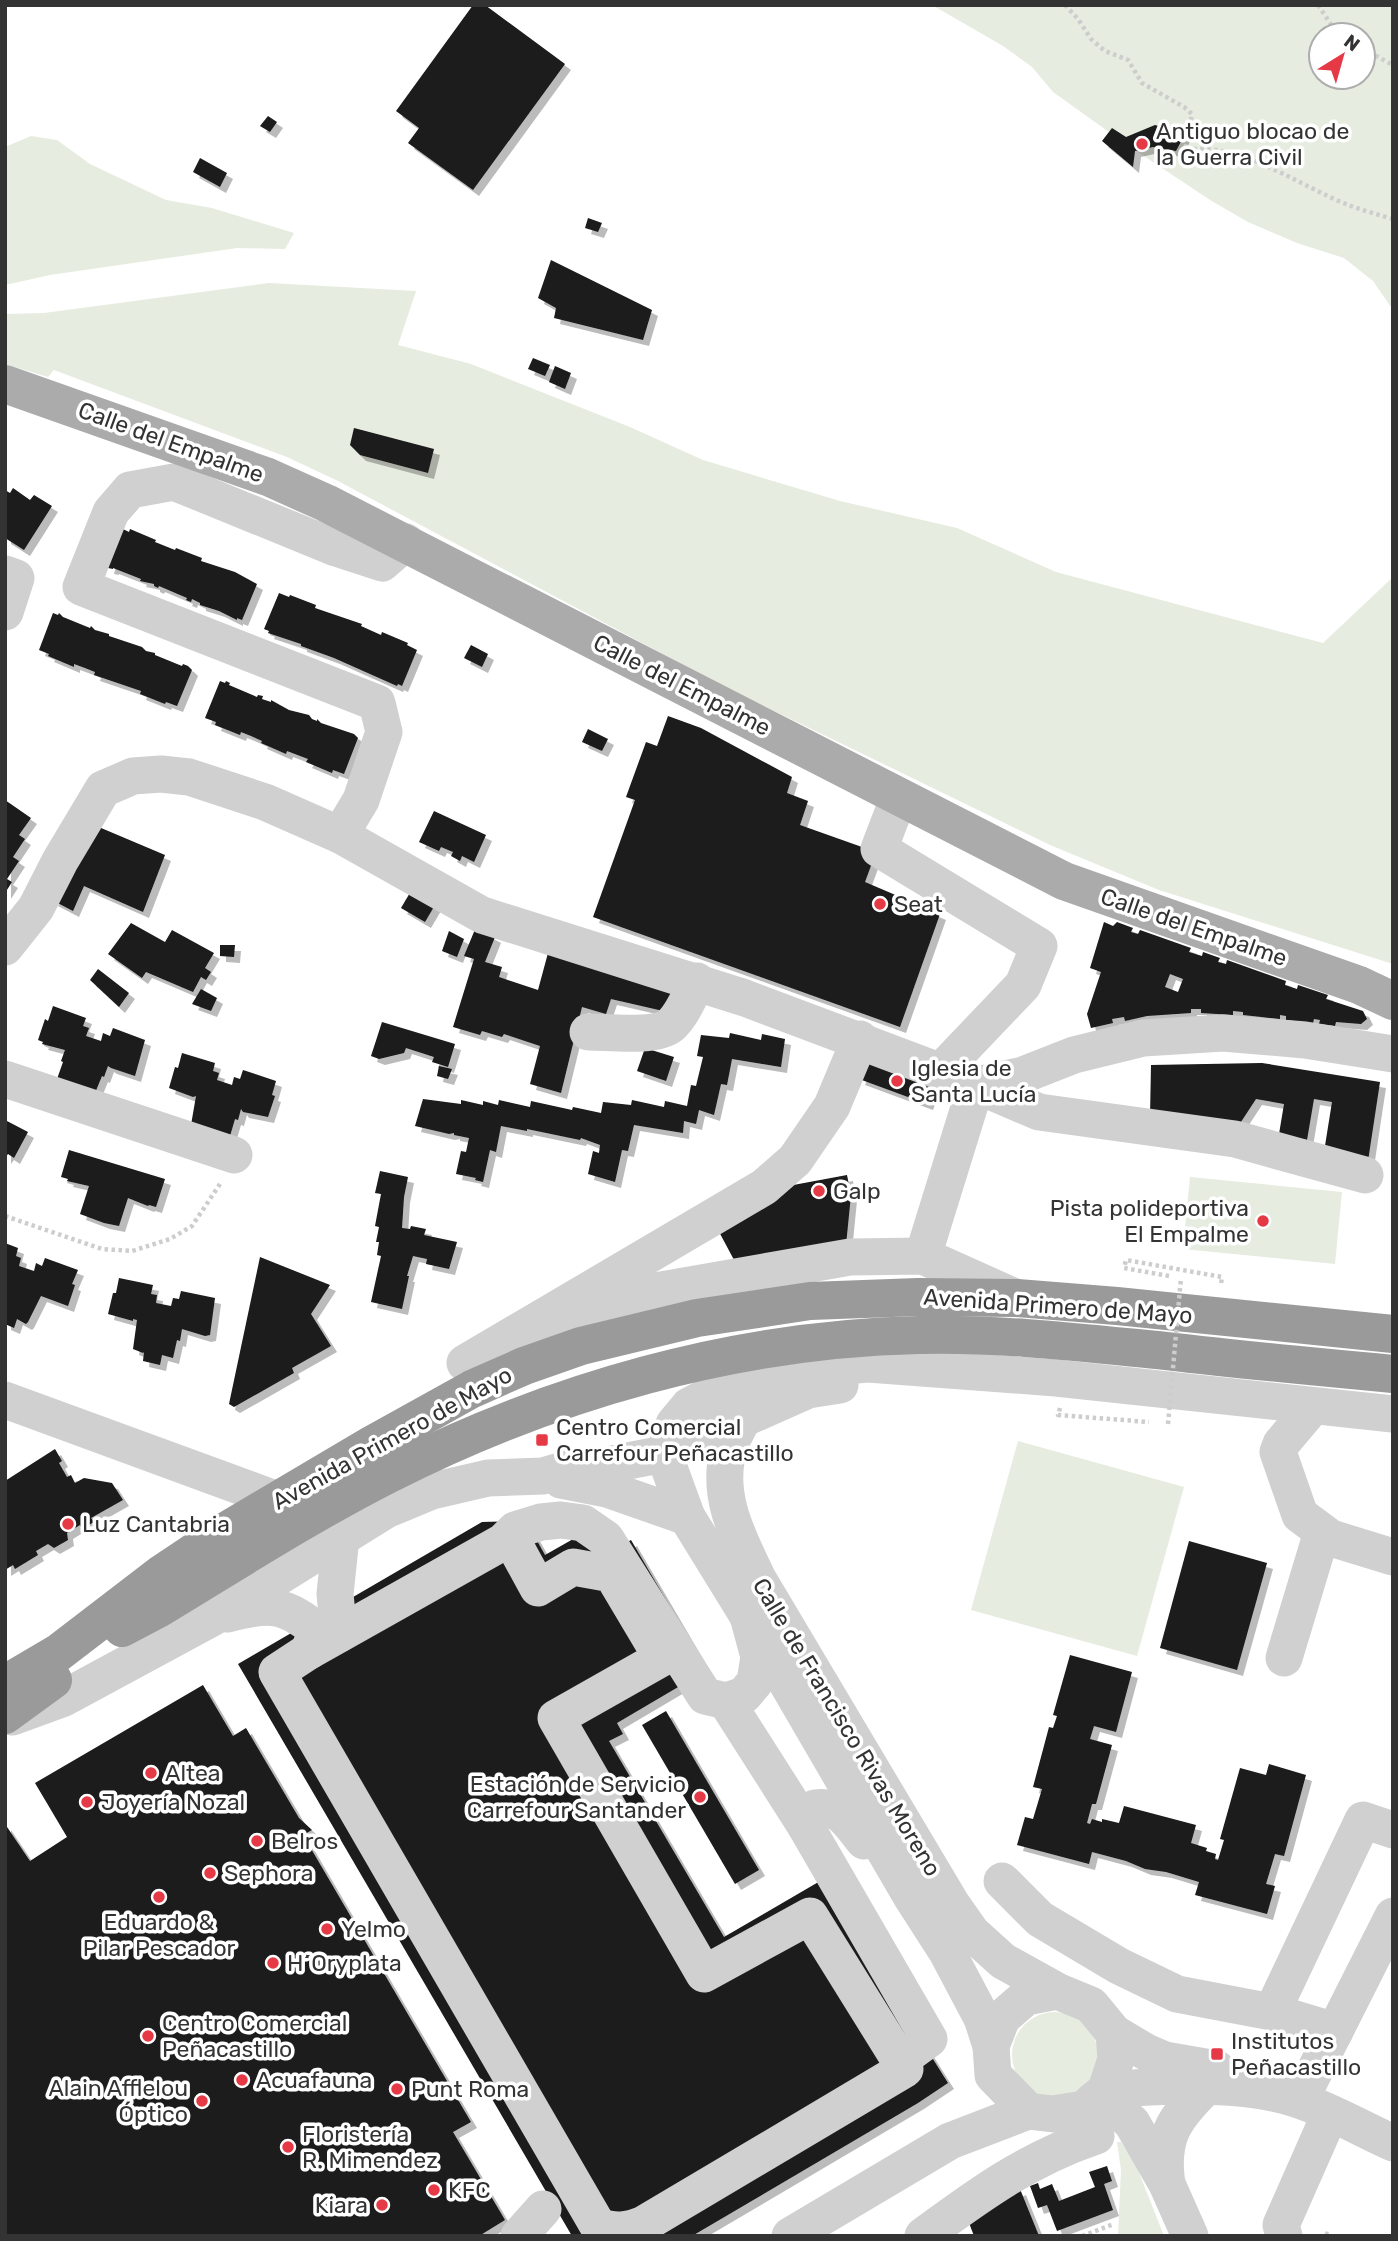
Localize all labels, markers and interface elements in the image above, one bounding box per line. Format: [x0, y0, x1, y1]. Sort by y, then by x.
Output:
north arrow [1307, 21, 1377, 91]
text: N [1340, 30, 1364, 56]
place label: Antiguo blocao de la Guerra Civil [1156, 117, 1349, 171]
marker: Antiguo blocao de la Guerra Civil [1134, 136, 1150, 152]
street label: Calle del Empalme [74, 395, 268, 489]
street label: Calle del Empalme [589, 628, 775, 742]
street label: Calle del Empalme [1097, 882, 1291, 972]
place label: Seat [894, 890, 943, 918]
marker: Seat [872, 896, 888, 912]
place label: Iglesia de Santa Lucía [911, 1054, 1036, 1108]
marker: Iglesia de Santa Lucía [889, 1073, 905, 1089]
place label: Galp [833, 1177, 881, 1205]
marker: Galp [811, 1183, 827, 1199]
place label: Pista polideportiva El Empalme [1050, 1194, 1249, 1248]
marker: Pista polideportiva El Empalme [1255, 1213, 1271, 1229]
street label: Avenida Primero de Mayo [923, 1283, 1193, 1329]
street label: Avenida Primero de Mayo [267, 1360, 517, 1516]
place label: Centro Comercial Carrefour Peñacastillo [556, 1413, 794, 1467]
marker: Centro Comercial Carrefour Peñacastillo [534, 1432, 550, 1448]
place label: Luz Cantabria [82, 1510, 230, 1538]
marker: Luz Cantabria [60, 1516, 76, 1532]
street label: Calle de Francisco Rivas Moreno [747, 1573, 947, 1881]
place label: Altea [165, 1759, 221, 1787]
marker: Altea [143, 1765, 159, 1781]
place label: Estación de Servicio Carrefour Santander [467, 1770, 686, 1824]
place label: Joyería Nozal [101, 1788, 245, 1816]
marker: Estación de Servicio Carrefour Santander [692, 1789, 708, 1805]
marker: Joyería Nozal [79, 1794, 95, 1810]
place label: Belros [271, 1827, 338, 1855]
marker: Belros [249, 1833, 265, 1849]
place label: Sephora [224, 1859, 313, 1887]
marker: Sephora [202, 1865, 218, 1881]
marker: Eduardo & Pilar Pescador [151, 1889, 167, 1905]
place label: Eduardo & Pilar Pescador [83, 1908, 236, 1962]
place label: Yelmo [341, 1915, 406, 1943]
marker: Yelmo [319, 1921, 335, 1937]
place label: H´Oryplata [287, 1949, 402, 1977]
marker: H´Oryplata [265, 1955, 281, 1971]
place label: Centro Comercial Peñacastillo [162, 2009, 347, 2063]
place label: Institutos Peñacastillo [1231, 2027, 1361, 2081]
marker: Centro Comercial Peñacastillo [140, 2028, 156, 2044]
marker: Institutos Peñacastillo [1209, 2046, 1225, 2062]
place label: Acuafauna [256, 2066, 372, 2094]
marker: Acuafauna [234, 2072, 250, 2088]
place label: Alain Afflelou Óptico [48, 2074, 188, 2128]
place label: Punt Roma [411, 2075, 529, 2103]
marker: Punt Roma [389, 2081, 405, 2097]
marker: Alain Afflelou Óptico [194, 2093, 210, 2109]
place label: Floristería R. Mimendez [302, 2120, 438, 2174]
marker: Floristería R. Mimendez [280, 2139, 296, 2155]
place label: KFC [448, 2176, 490, 2204]
marker: KFC [426, 2182, 442, 2198]
place label: Kiara [315, 2191, 368, 2219]
marker: Kiara [374, 2197, 390, 2213]

